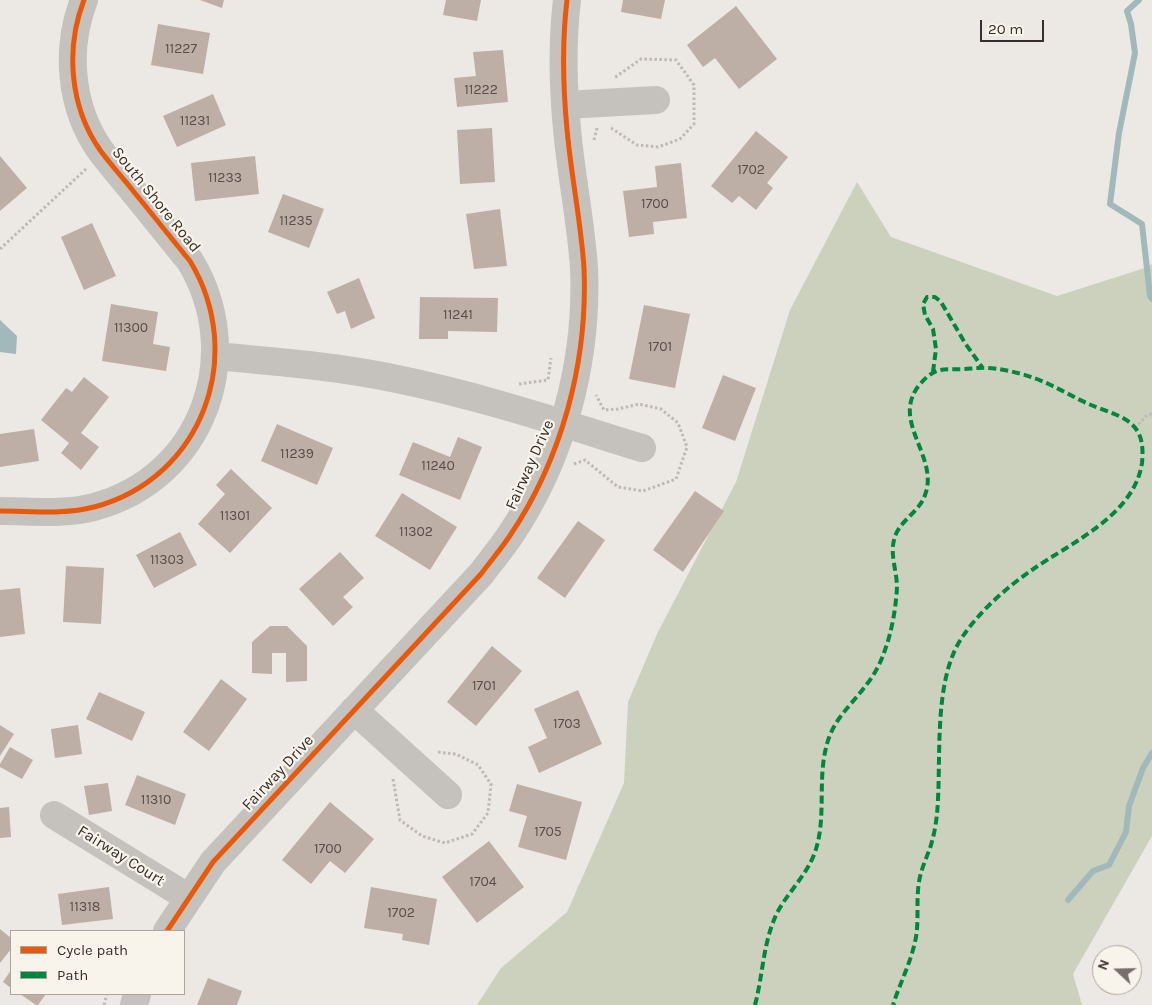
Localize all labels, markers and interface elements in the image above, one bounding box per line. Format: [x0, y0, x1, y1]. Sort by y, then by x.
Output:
scale bar [982, 10, 1046, 42]
text: 20 m [988, 20, 1023, 38]
house number: 11227 [165, 41, 197, 57]
house number: 11222 [464, 82, 498, 98]
house number: 11231 [180, 113, 210, 129]
street label: South Shore Road [108, 143, 204, 257]
house number: 1702 [737, 162, 765, 178]
house number: 11233 [208, 170, 242, 186]
house number: 1700 [641, 196, 669, 212]
house number: 11235 [279, 213, 313, 229]
house number: 11241 [443, 307, 473, 323]
house number: 11300 [114, 320, 148, 336]
house number: 1701 [648, 339, 672, 355]
street label: Fairway Drive [502, 417, 558, 513]
house number: 11239 [280, 446, 314, 462]
house number: 11240 [421, 458, 455, 474]
house number: 11301 [220, 508, 250, 524]
house number: 11302 [399, 524, 433, 540]
house number: 11303 [150, 552, 184, 568]
house number: 1701 [472, 678, 496, 694]
house number: 1703 [553, 716, 581, 732]
street label: Fairway Drive [238, 731, 318, 815]
house number: 11310 [141, 792, 171, 808]
street label: Fairway Court [74, 822, 168, 890]
house number: 1705 [534, 824, 562, 840]
house number: 1700 [314, 841, 342, 857]
house number: 1704 [469, 874, 497, 890]
house number: 11318 [70, 899, 100, 915]
house number: 1702 [387, 905, 415, 921]
legend [10, 930, 185, 995]
text: Cycle path [57, 941, 128, 959]
north arrow [1092, 945, 1142, 995]
text: N [1094, 957, 1113, 973]
text: Path [57, 966, 88, 984]

